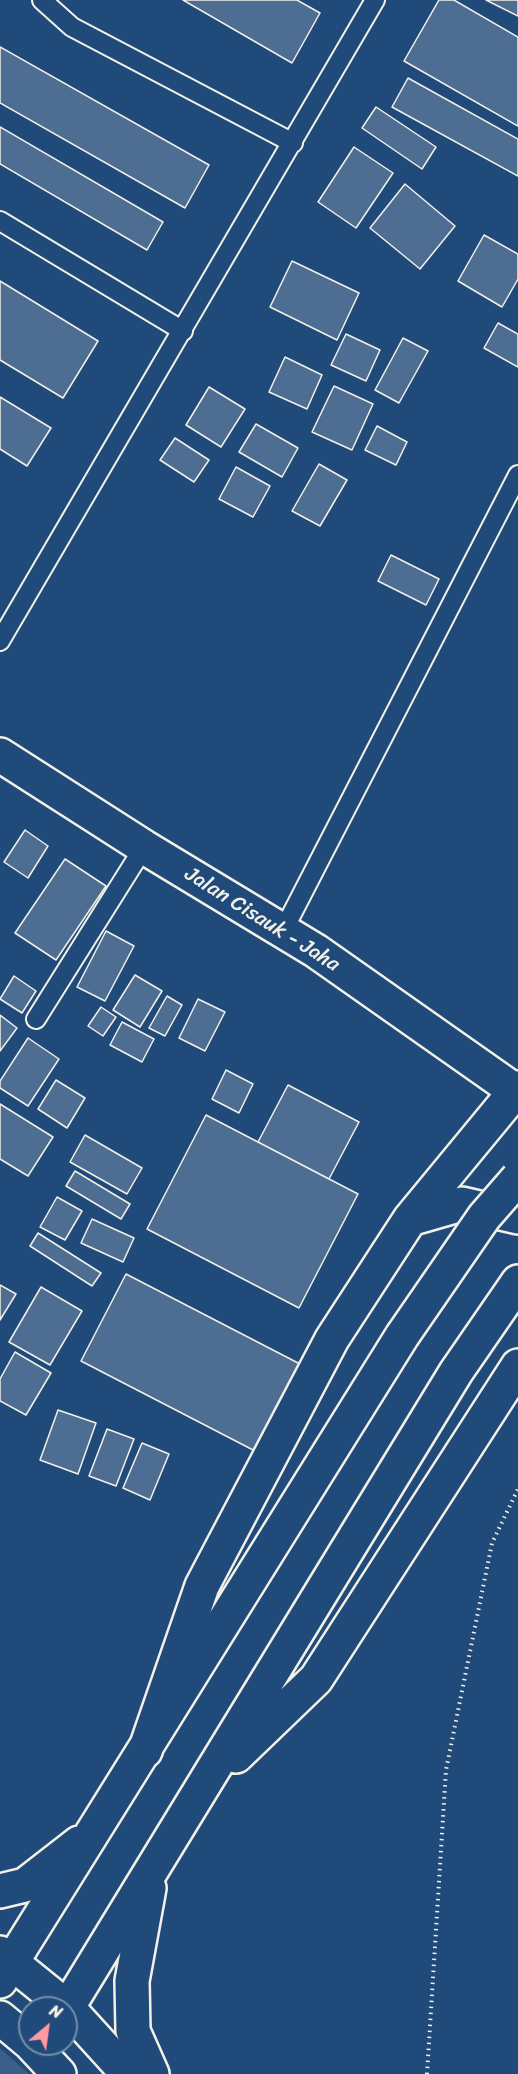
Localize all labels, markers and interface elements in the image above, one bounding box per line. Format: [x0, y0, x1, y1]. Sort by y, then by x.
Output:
street label: Jalan Cisauk - Jaha [180, 862, 344, 978]
north arrow [18, 1996, 78, 2056]
text: N [44, 1996, 68, 2027]

